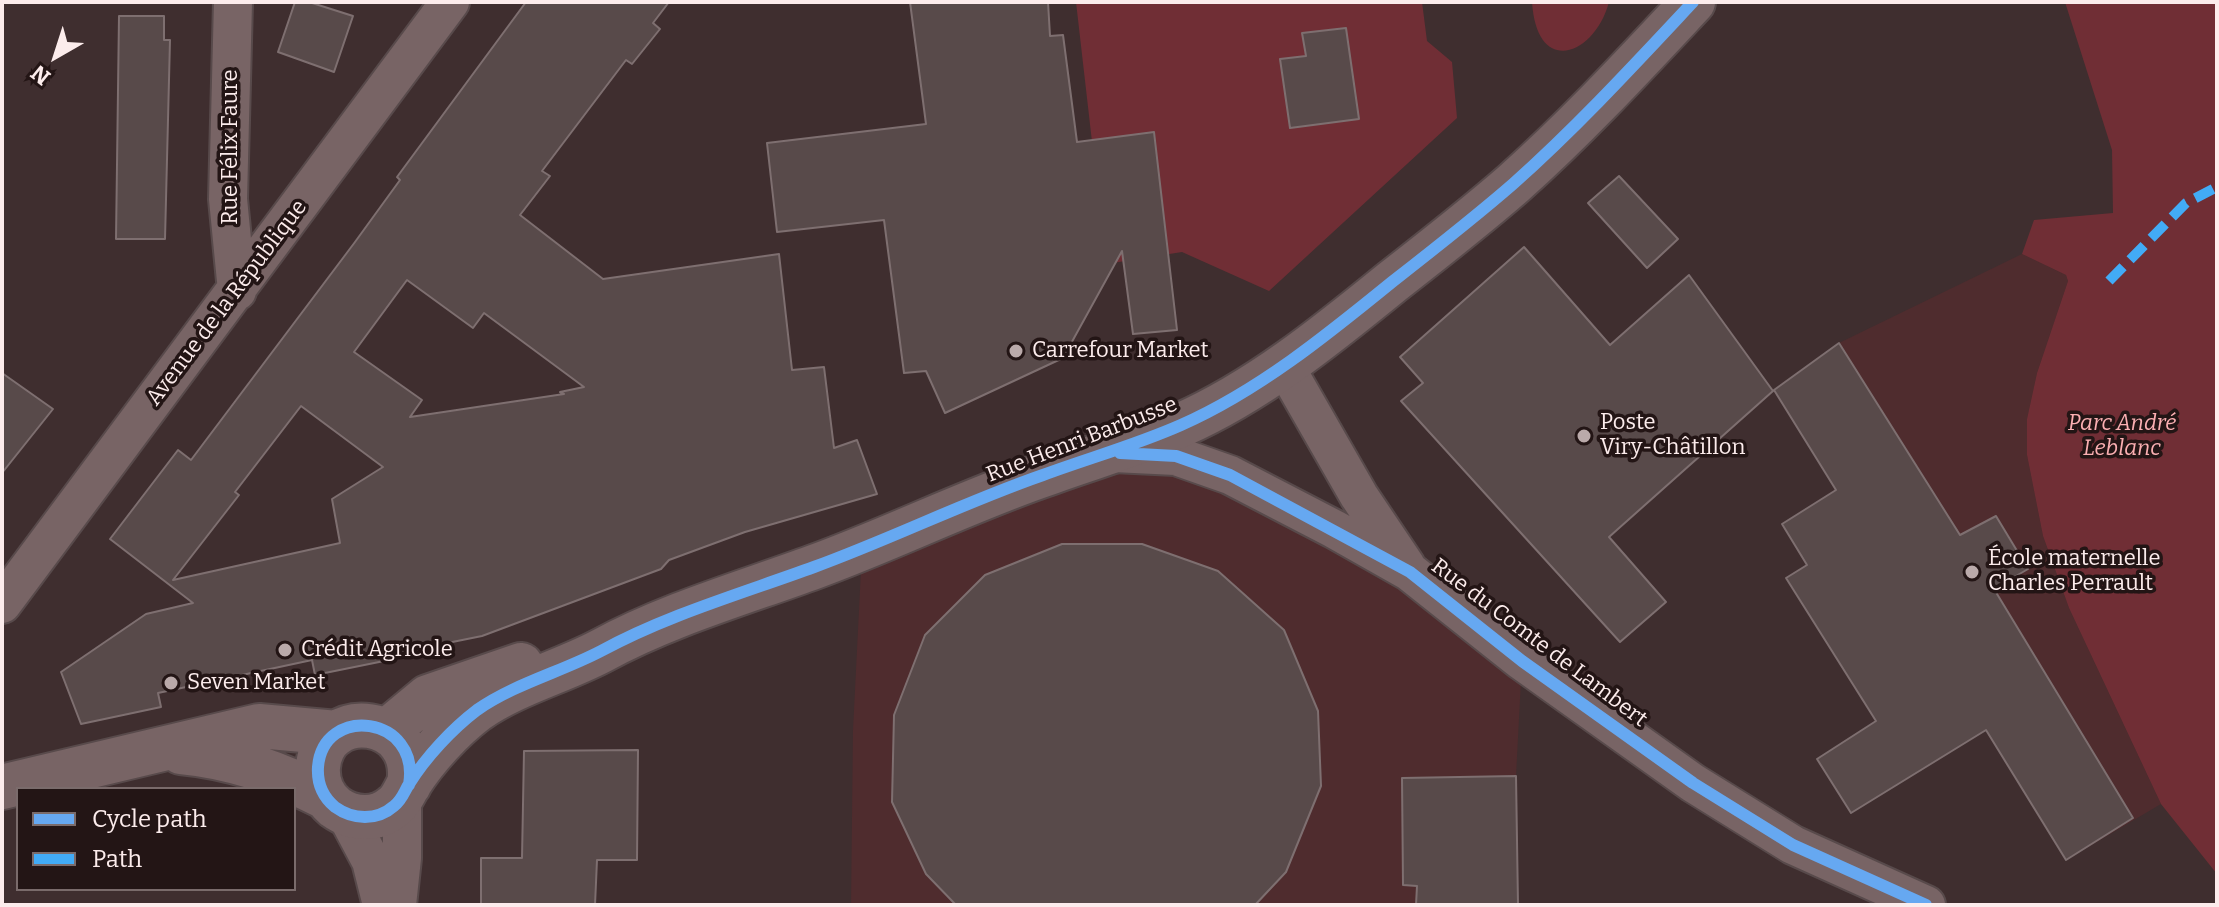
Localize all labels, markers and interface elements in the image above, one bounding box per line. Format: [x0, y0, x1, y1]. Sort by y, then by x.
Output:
north arrow [16, 16, 96, 96]
text: N [25, 59, 56, 91]
street label: Rue Félix Faure [218, 69, 244, 225]
street label: Avenue de la République [141, 195, 313, 411]
place label: Carrefour Market [1032, 338, 1209, 364]
marker: Carrefour Market [1007, 342, 1025, 360]
street label: Rue Henri Barbusse [983, 391, 1181, 489]
place label: Poste Viry-Châtillon [1600, 410, 1745, 462]
park label: Parc André Leblanc [2068, 411, 2176, 462]
marker: Poste Viry-Châtillon [1575, 427, 1593, 445]
place label: École maternelle Charles Perrault [1988, 546, 2160, 598]
street label: Rue du Comte de Lambert [1426, 553, 1652, 733]
marker: École maternelle Charles Perrault [1963, 563, 1981, 581]
place label: Crédit Agricole [301, 637, 453, 663]
marker: Crédit Agricole [276, 641, 294, 659]
place label: Seven Market [187, 670, 325, 696]
marker: Seven Market [162, 674, 180, 692]
legend [16, 787, 296, 891]
text: Cycle path [92, 805, 207, 833]
text: Path [92, 845, 142, 873]

